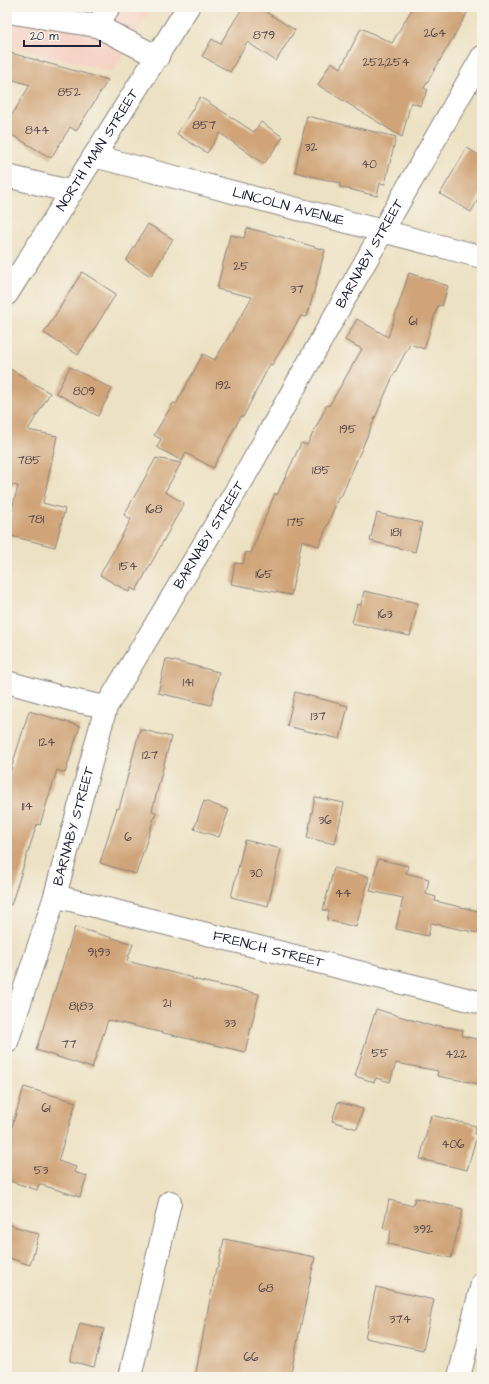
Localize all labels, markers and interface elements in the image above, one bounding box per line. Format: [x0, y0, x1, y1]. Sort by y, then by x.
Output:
scale bar [24, 22, 100, 48]
house number: 264 [424, 25, 446, 42]
house number: 879 [253, 27, 275, 44]
text: 20 m [30, 28, 59, 45]
house number: 252;254 [362, 54, 410, 71]
house number: 852 [57, 84, 81, 101]
street label: NORTH MAIN STREET [52, 85, 144, 215]
house number: 857 [192, 117, 216, 134]
house number: 844 [25, 122, 49, 139]
house number: 32 [305, 139, 318, 156]
house number: 40 [361, 156, 377, 173]
street label: LINCOLN AVENUE [230, 182, 347, 231]
street label: BARNABY STREET [331, 195, 409, 312]
house number: 25 [233, 258, 249, 275]
house number: 37 [290, 281, 304, 298]
house number: 61 [408, 313, 418, 330]
house number: 192 [215, 377, 231, 394]
house number: 809 [73, 383, 95, 400]
house number: 195 [340, 421, 357, 438]
house number: 785 [17, 452, 41, 469]
house number: 185 [312, 462, 330, 479]
street label: BARNABY STREET [169, 477, 250, 593]
house number: 168 [146, 501, 163, 518]
house number: 781 [28, 511, 45, 528]
house number: 175 [287, 514, 305, 531]
house number: 181 [391, 524, 402, 541]
house number: 154 [119, 558, 137, 575]
house number: 165 [255, 566, 273, 583]
house number: 163 [377, 606, 393, 623]
house number: 141 [182, 674, 194, 691]
house number: 137 [310, 708, 326, 725]
house number: 124 [39, 734, 55, 751]
house number: 127 [142, 747, 159, 764]
street label: BARNABY STREET [48, 764, 100, 888]
house number: 114 [21, 798, 33, 815]
house number: 36 [318, 812, 332, 829]
house number: 6 [124, 829, 132, 846]
house number: 30 [249, 865, 263, 882]
house number: 44 [335, 885, 351, 902]
street label: FRENCH STREET [211, 926, 326, 973]
house number: 91;93 [88, 944, 110, 961]
house number: 21 [163, 995, 172, 1012]
house number: 81;83 [69, 998, 93, 1015]
house number: 33 [224, 1015, 236, 1032]
house number: 77 [62, 1036, 77, 1053]
house number: 55 [372, 1045, 389, 1062]
house number: 422 [445, 1046, 467, 1063]
house number: 61 [41, 1100, 51, 1117]
house number: 406 [441, 1136, 465, 1153]
house number: 53 [34, 1162, 48, 1179]
house number: 392 [413, 1221, 433, 1238]
house number: 68 [258, 1280, 274, 1297]
house number: 374 [389, 1311, 411, 1328]
house number: 66 [243, 1349, 259, 1366]

